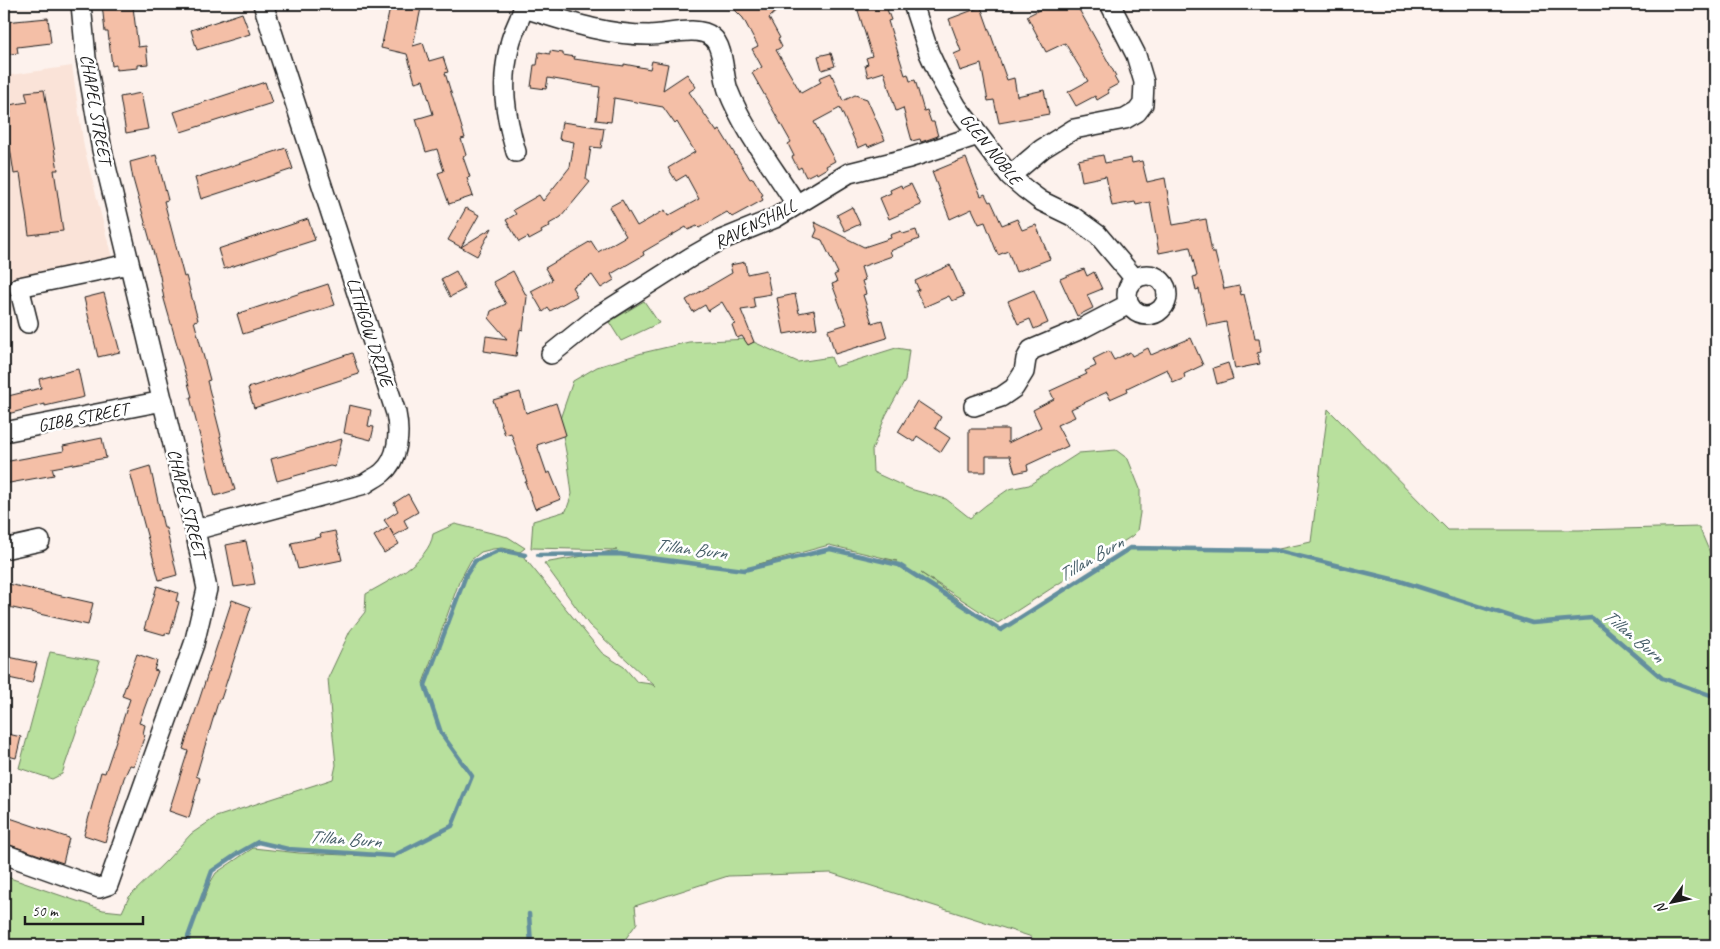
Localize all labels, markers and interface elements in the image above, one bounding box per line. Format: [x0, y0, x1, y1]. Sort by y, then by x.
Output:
street label: CHAPEL STREET [76, 52, 117, 170]
street label: GLEN NOBLE [955, 109, 1028, 191]
street label: RAVENSHALL [710, 194, 801, 253]
street label: LITHGOW DRIVE [342, 275, 399, 391]
street label: GIBB STREET [36, 397, 134, 437]
street label: CHAPEL STREET [163, 447, 212, 564]
water label: Tillan Burn [1053, 530, 1129, 587]
water label: Tillan Burn [654, 533, 729, 565]
water label: Tillan Burn [1598, 604, 1670, 669]
water label: Tillan Burn [308, 825, 383, 854]
north arrow [1648, 876, 1698, 926]
scale bar [25, 894, 142, 926]
text: N [1651, 899, 1671, 917]
text: 50 m [32, 902, 59, 921]

